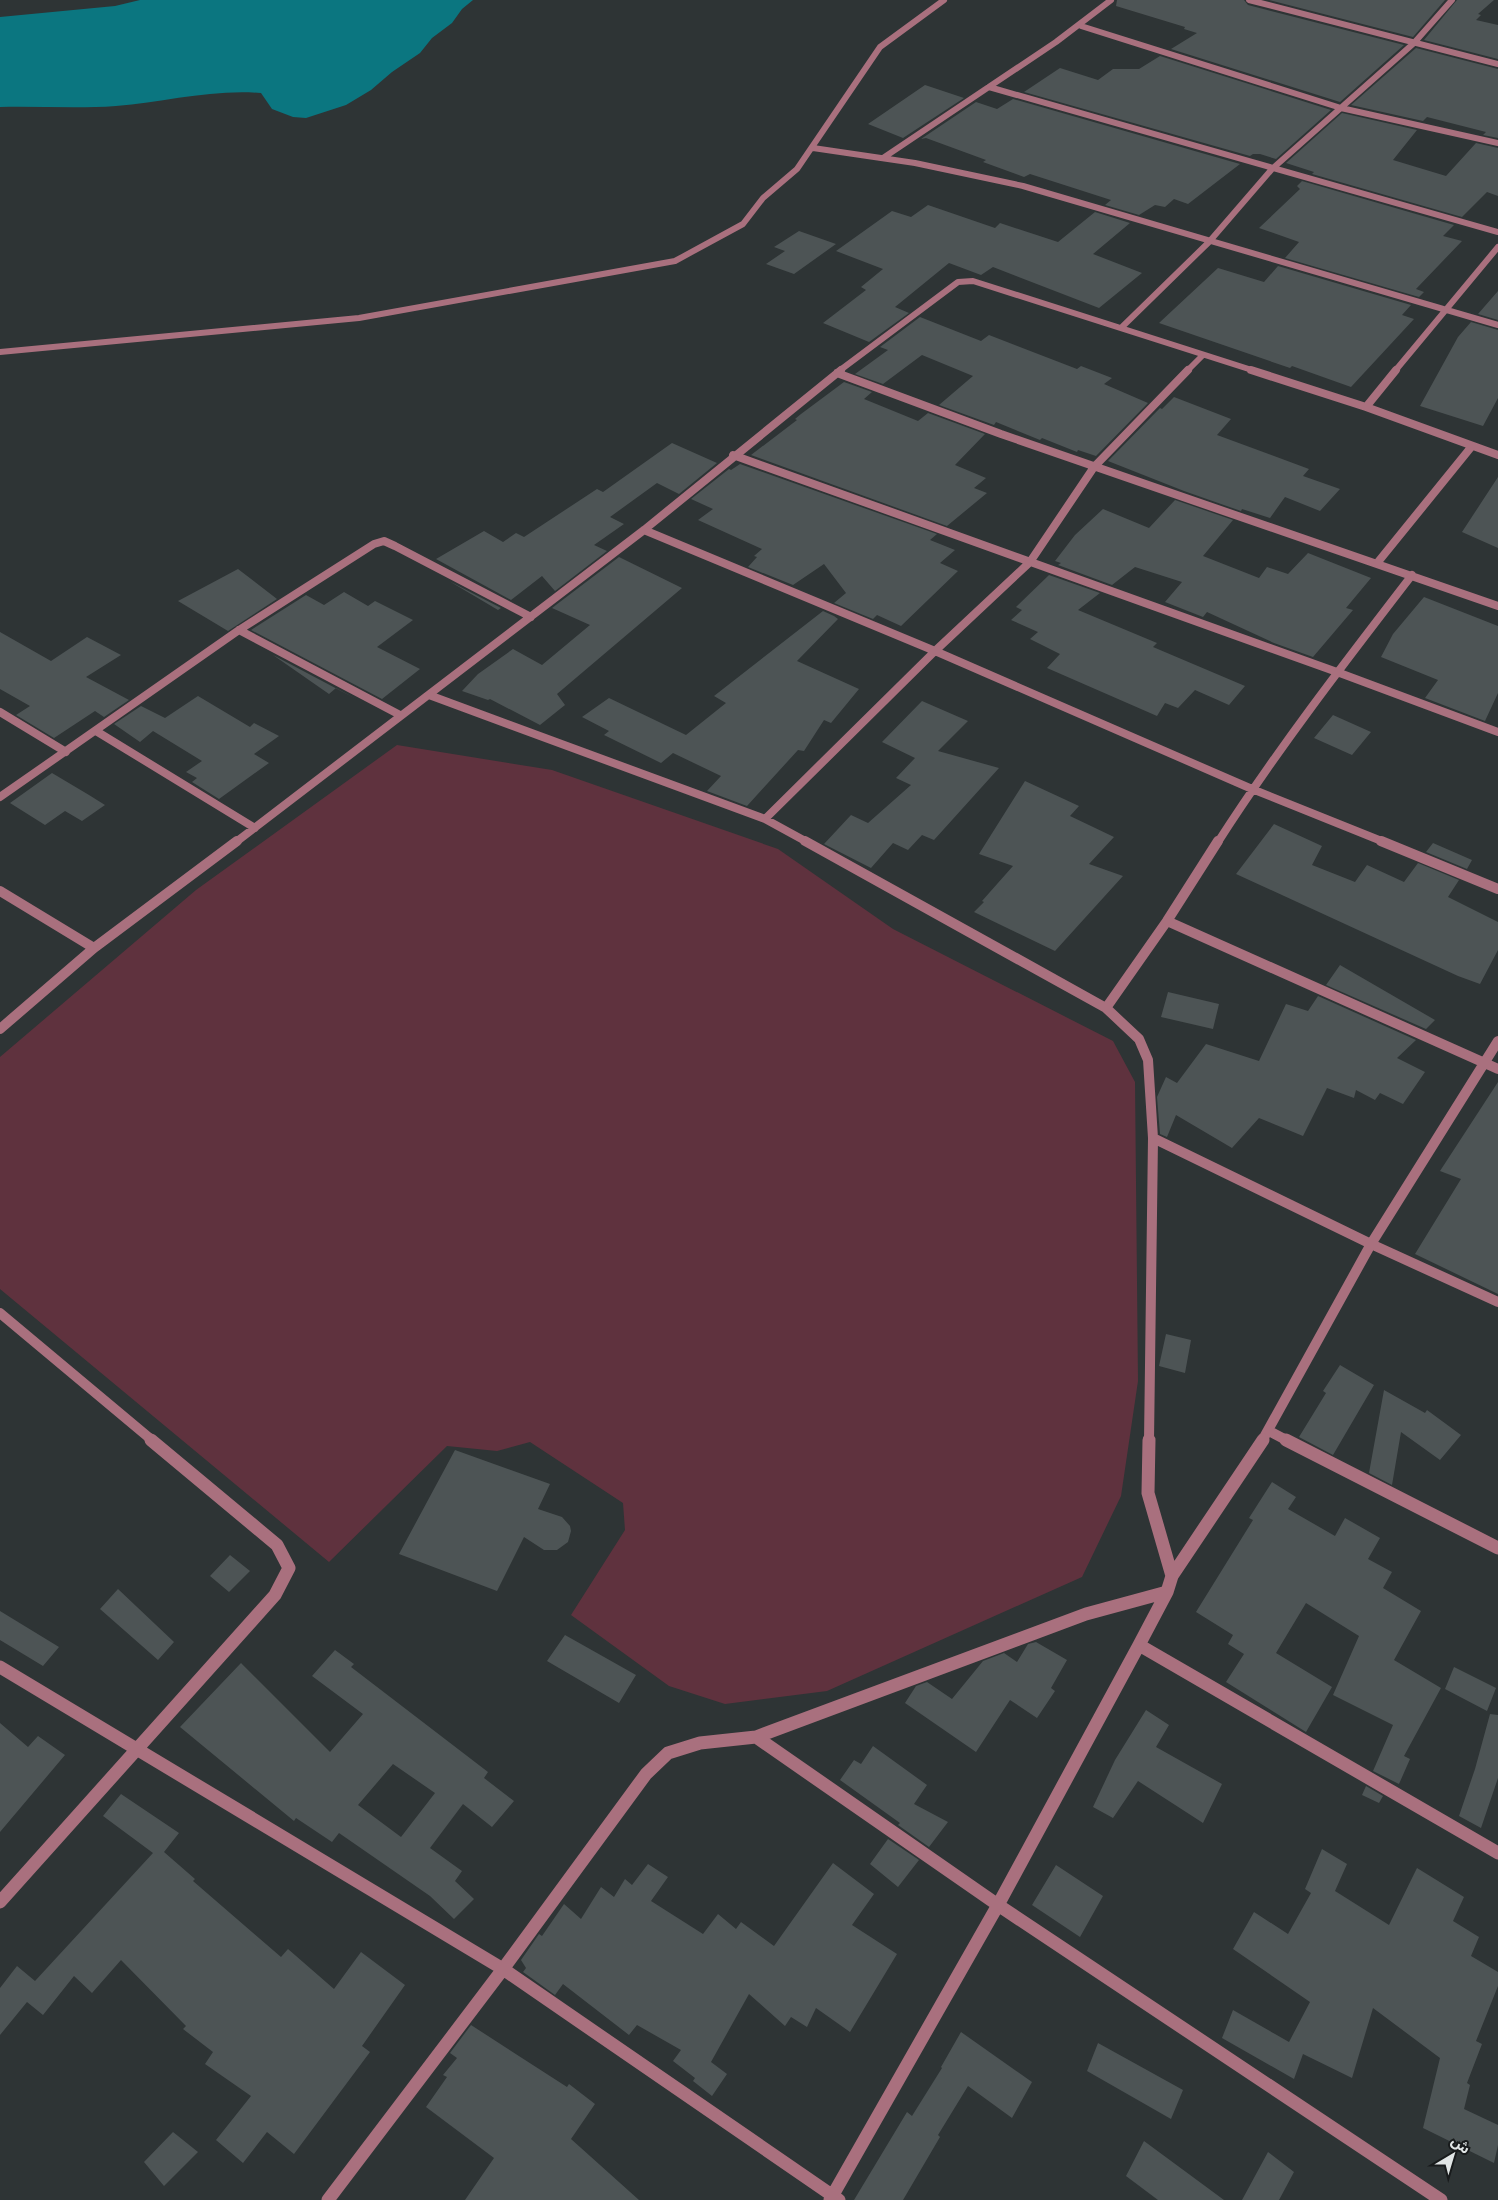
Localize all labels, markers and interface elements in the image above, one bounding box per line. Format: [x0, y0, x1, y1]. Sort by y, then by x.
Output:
north arrow [1428, 2130, 1478, 2180]
text: ش [1448, 2132, 1474, 2158]

